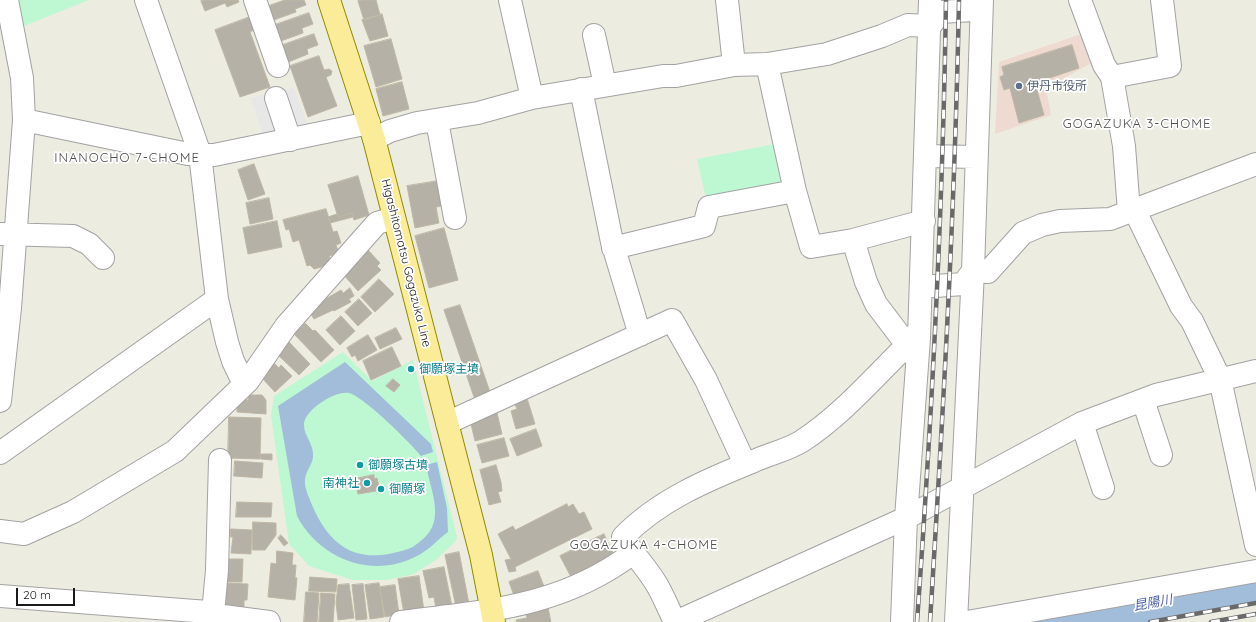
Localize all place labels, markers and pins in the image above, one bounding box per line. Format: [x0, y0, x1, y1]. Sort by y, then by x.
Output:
place label: 伊丹市役所 [1027, 79, 1087, 93]
marker: 伊丹市役所 [1014, 81, 1024, 91]
place label: 御願塚主墳 [419, 362, 479, 376]
marker: 御願塚主墳 [406, 364, 416, 374]
place label: 御願塚古墳 [368, 458, 428, 472]
marker: 御願塚古墳 [355, 460, 365, 470]
place label: 南神社 [323, 476, 359, 490]
marker: 南神社 [362, 478, 372, 488]
place label: 御願塚 [389, 482, 425, 496]
marker: 御願塚 [376, 484, 386, 494]

